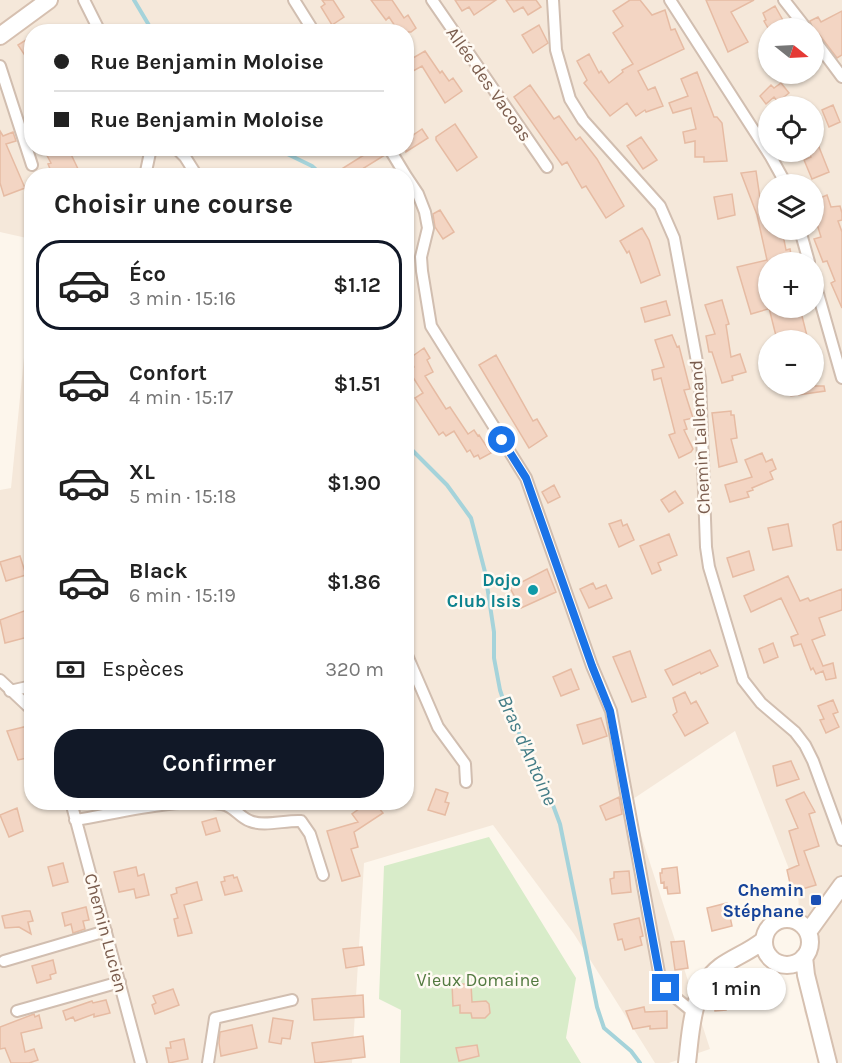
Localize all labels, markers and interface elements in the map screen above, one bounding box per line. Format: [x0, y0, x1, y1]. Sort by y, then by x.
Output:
north arrow [758, 18, 824, 84]
map controls [758, 18, 824, 396]
street label: Allée des Vacoas [441, 22, 537, 146]
text: Rue Benjamin Moloise [90, 49, 324, 75]
button: locate [758, 96, 824, 162]
text: Rue Benjamin Moloise [90, 107, 324, 133]
button: layers [758, 174, 824, 240]
text: Choisir une course [54, 188, 293, 220]
button: + [758, 252, 824, 318]
icon: car [57, 258, 111, 312]
text: Éco [129, 261, 166, 287]
text: $1.12 [333, 272, 381, 298]
text: 3 min · 15:16 [129, 287, 236, 310]
button: − [758, 330, 824, 396]
icon: car [57, 357, 111, 411]
street label: Chemin Lallemand [685, 359, 715, 515]
text: Confort [129, 360, 207, 386]
text: $1.51 [334, 371, 381, 397]
text: 4 min · 15:17 [129, 386, 233, 409]
route start [488, 426, 515, 453]
icon: car [57, 456, 111, 510]
text: XL [129, 459, 155, 485]
text: $1.90 [327, 470, 381, 496]
text: 5 min · 15:18 [129, 485, 236, 508]
icon: car [57, 555, 111, 609]
text: Black [129, 558, 188, 584]
text: $1.86 [327, 569, 381, 595]
place label: Dojo Club Isis [447, 569, 521, 612]
marker: Dojo Club Isis [526, 583, 540, 597]
text: 6 min · 15:19 [129, 584, 236, 607]
icon: cash [54, 653, 87, 686]
text: Espèces [102, 656, 184, 682]
text: 320 m [325, 658, 384, 681]
water label: Bras d'Antoine [493, 691, 562, 809]
button: Confirmer [54, 729, 384, 798]
street label: Chemin Lucien [80, 871, 132, 995]
place label: Chemin Stéphane [722, 879, 804, 922]
marker: Chemin Stéphane [809, 893, 823, 907]
callout: 1 min [687, 967, 786, 1009]
park label: Vieux Domaine [416, 969, 540, 991]
route end [652, 974, 679, 1001]
text: 1 min [712, 977, 761, 1000]

